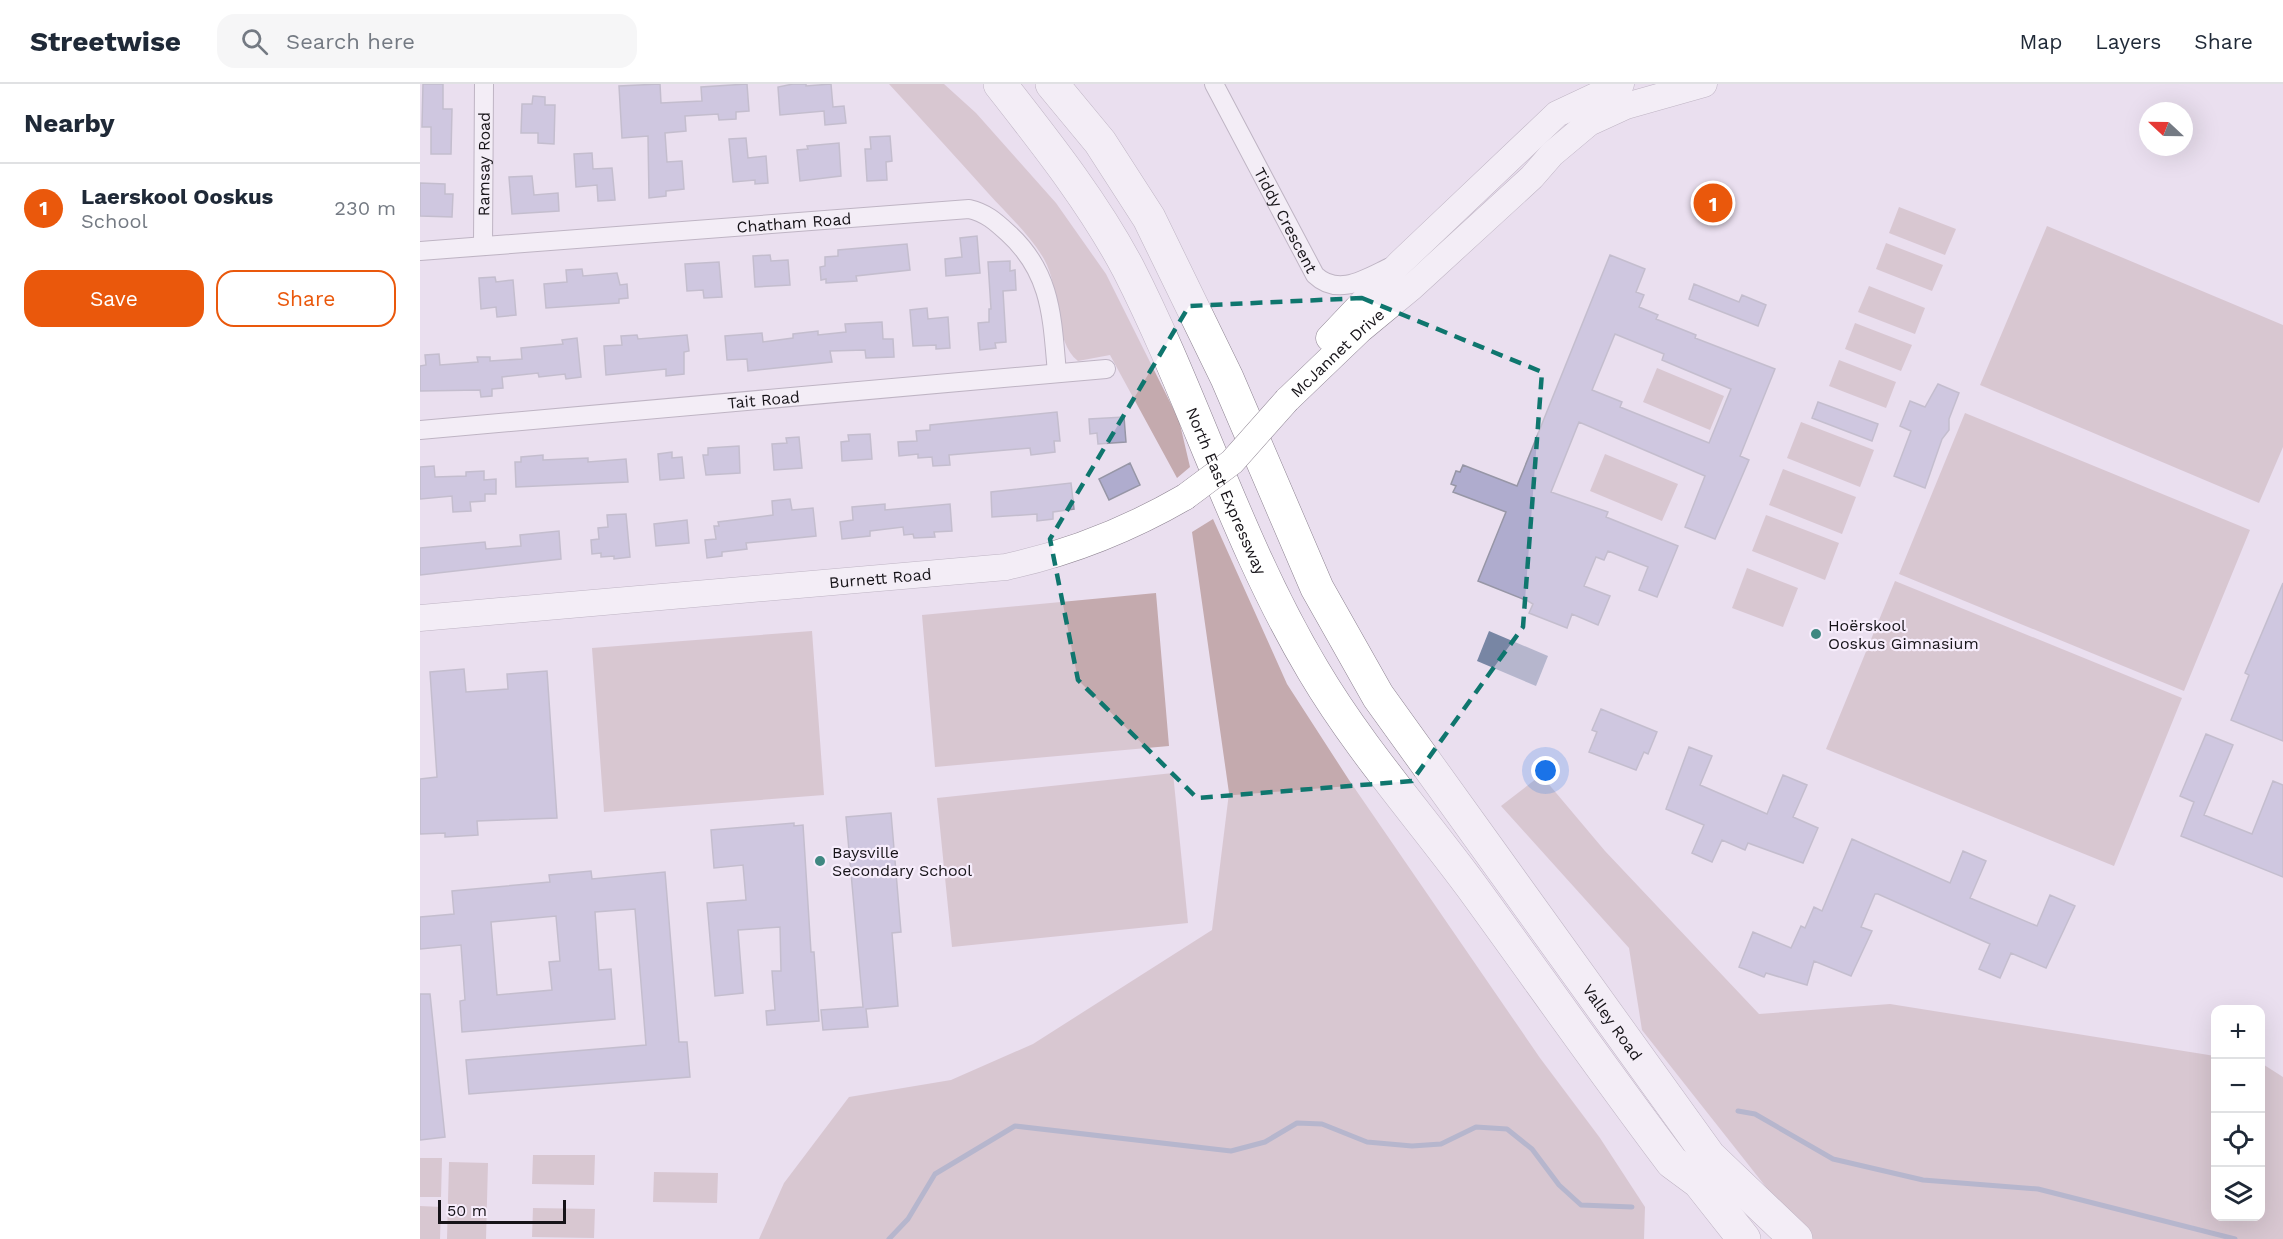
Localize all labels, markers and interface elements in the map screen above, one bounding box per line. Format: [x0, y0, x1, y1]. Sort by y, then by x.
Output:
search box [217, 14, 637, 68]
text: Streetwise [30, 25, 181, 58]
icon: search [238, 25, 271, 58]
text: Search here [286, 29, 415, 54]
text: Map [2019, 29, 2062, 54]
text: Layers [2095, 29, 2161, 54]
text: Share [2194, 29, 2253, 54]
north arrow [2139, 102, 2193, 156]
text: Nearby [24, 108, 115, 138]
street label: Ramsay Road [474, 112, 493, 216]
street label: Tiddy Crescent [1250, 164, 1322, 276]
pin: 1 [1694, 180, 1732, 226]
text: Laerskool Ooskus [81, 184, 273, 209]
text: 1 [39, 196, 48, 220]
text: 230 m [334, 196, 396, 220]
text: School [81, 209, 148, 233]
street label: Chatham Road [736, 209, 852, 236]
button: Save [24, 270, 204, 327]
button: Share [216, 270, 396, 327]
street label: McJannet Drive [1286, 305, 1388, 401]
street label: Tait Road [727, 387, 801, 412]
street label: North East Expressway [1182, 404, 1271, 578]
street label: Burnett Road [828, 564, 932, 592]
place label: Hoërskool Ooskus Gimnasium [1828, 616, 1979, 653]
marker: Hoërskool Ooskus Gimnasium [1809, 627, 1823, 641]
your location [1531, 756, 1560, 785]
place label: Baysville Secondary School [832, 843, 972, 880]
marker: Baysville Secondary School [813, 854, 827, 868]
street label: Valley Road [1579, 980, 1647, 1064]
map controls [2211, 1005, 2265, 1221]
button: + [2211, 1005, 2265, 1059]
button: − [2211, 1059, 2265, 1113]
button: locate [2211, 1113, 2265, 1167]
button: layers [2211, 1167, 2265, 1221]
scale bar [438, 1197, 566, 1224]
text: 50 m [447, 1201, 487, 1220]

